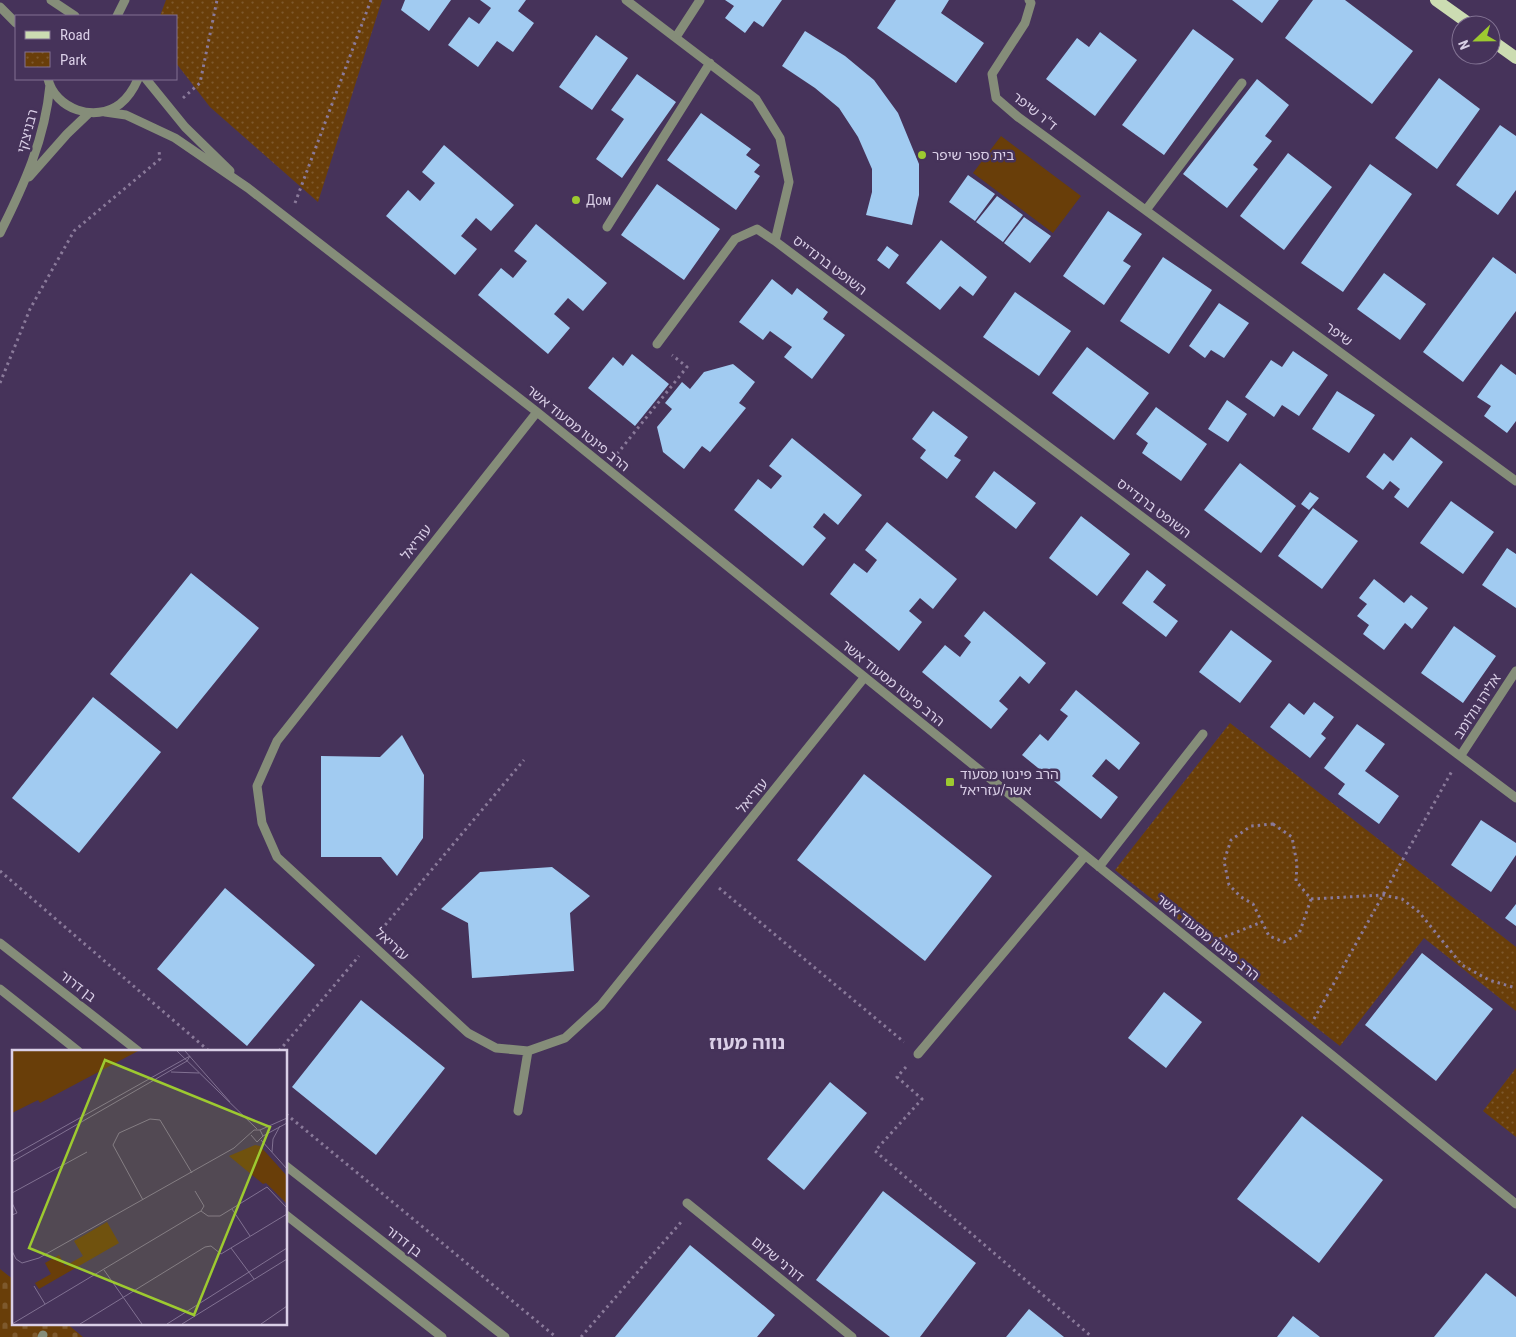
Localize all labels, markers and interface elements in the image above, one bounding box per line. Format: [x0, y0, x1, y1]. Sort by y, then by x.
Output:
legend [15, 15, 178, 80]
north arrow [1451, 15, 1501, 65]
text: Road [60, 26, 90, 44]
text: N [1455, 38, 1473, 52]
text: Park [60, 51, 87, 69]
street label: ד"ר שיפר [1009, 89, 1061, 134]
street label: רבניצקי [13, 107, 41, 155]
place label: בית ספר שיפר [932, 147, 1014, 163]
marker: בית ספר שיפר [916, 149, 928, 161]
place label: Дом [586, 192, 611, 208]
marker: Дом [570, 194, 582, 206]
street label: השופט ברנדייס [790, 232, 870, 298]
street label: שיפר [1322, 319, 1356, 349]
street label: הרב פינטו מסעוד אשר [523, 382, 633, 474]
street label: השופט ברנדייס [1114, 475, 1194, 541]
street label: עזריאל [397, 521, 435, 563]
street label: הרב פינטו מסעוד אשר [838, 637, 948, 729]
street label: אליהו גולומב [1450, 670, 1504, 742]
place label: הרב פינטו מסעוד אשר/עזריאל [960, 766, 1059, 798]
street label: עזריאל [733, 775, 771, 817]
marker: הרב פינטו מסעוד אשר/עזריאל [944, 776, 956, 788]
street label: הרב פינטו מסעוד אשר [1153, 891, 1263, 983]
street label: עזריאל [372, 924, 412, 964]
street label: בן דרור [57, 967, 99, 1005]
district label: נווה מעוז [709, 1031, 785, 1054]
inset map [12, 1050, 288, 1324]
street label: בן דרור [383, 1222, 425, 1260]
street label: דורני שלום [749, 1233, 808, 1285]

